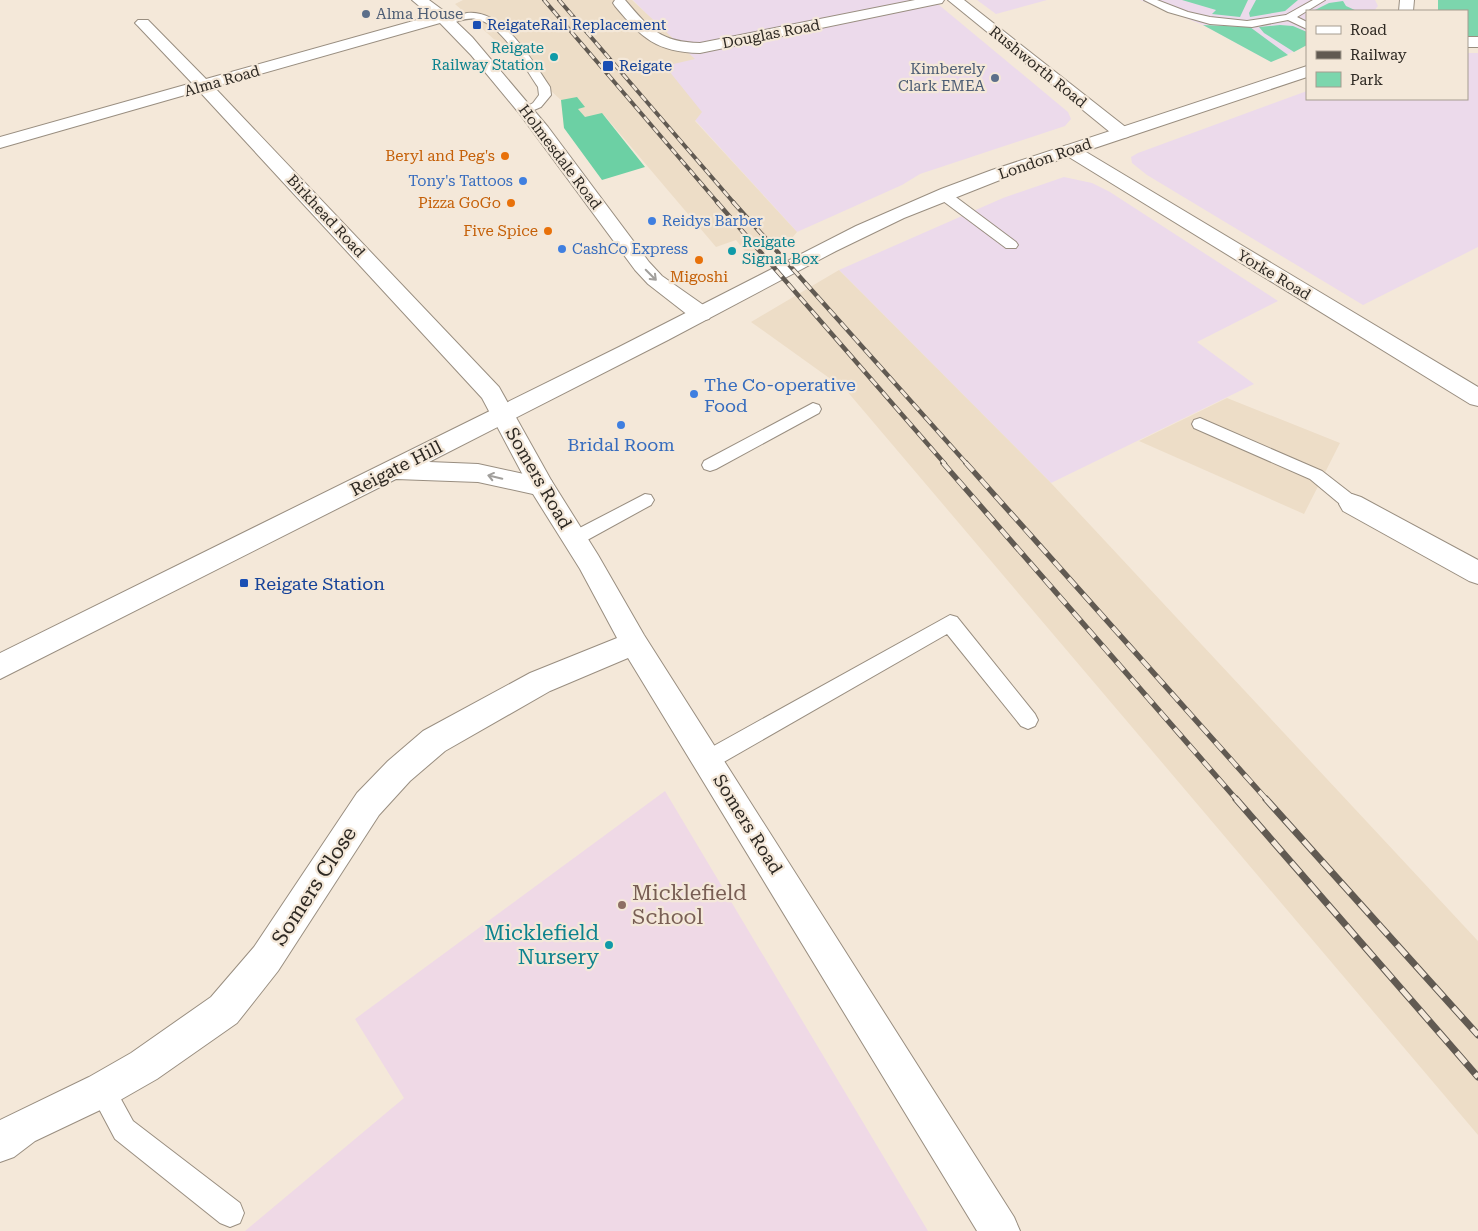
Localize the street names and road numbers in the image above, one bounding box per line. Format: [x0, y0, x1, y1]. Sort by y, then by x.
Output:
street label: Douglas Road [721, 16, 822, 52]
street label: Rushworth Road [986, 22, 1091, 112]
street label: Alma Road [182, 62, 262, 100]
street label: Holmesdale Road [515, 101, 605, 213]
street label: London Road [996, 135, 1094, 183]
street label: Birkhead Road [283, 171, 369, 261]
street label: Yorke Road [1234, 246, 1314, 304]
street label: Somers Road [502, 424, 577, 533]
street label: Reigate Hill [347, 436, 446, 500]
street label: Somers Road [709, 770, 787, 878]
street label: Somers Close [267, 822, 361, 950]

